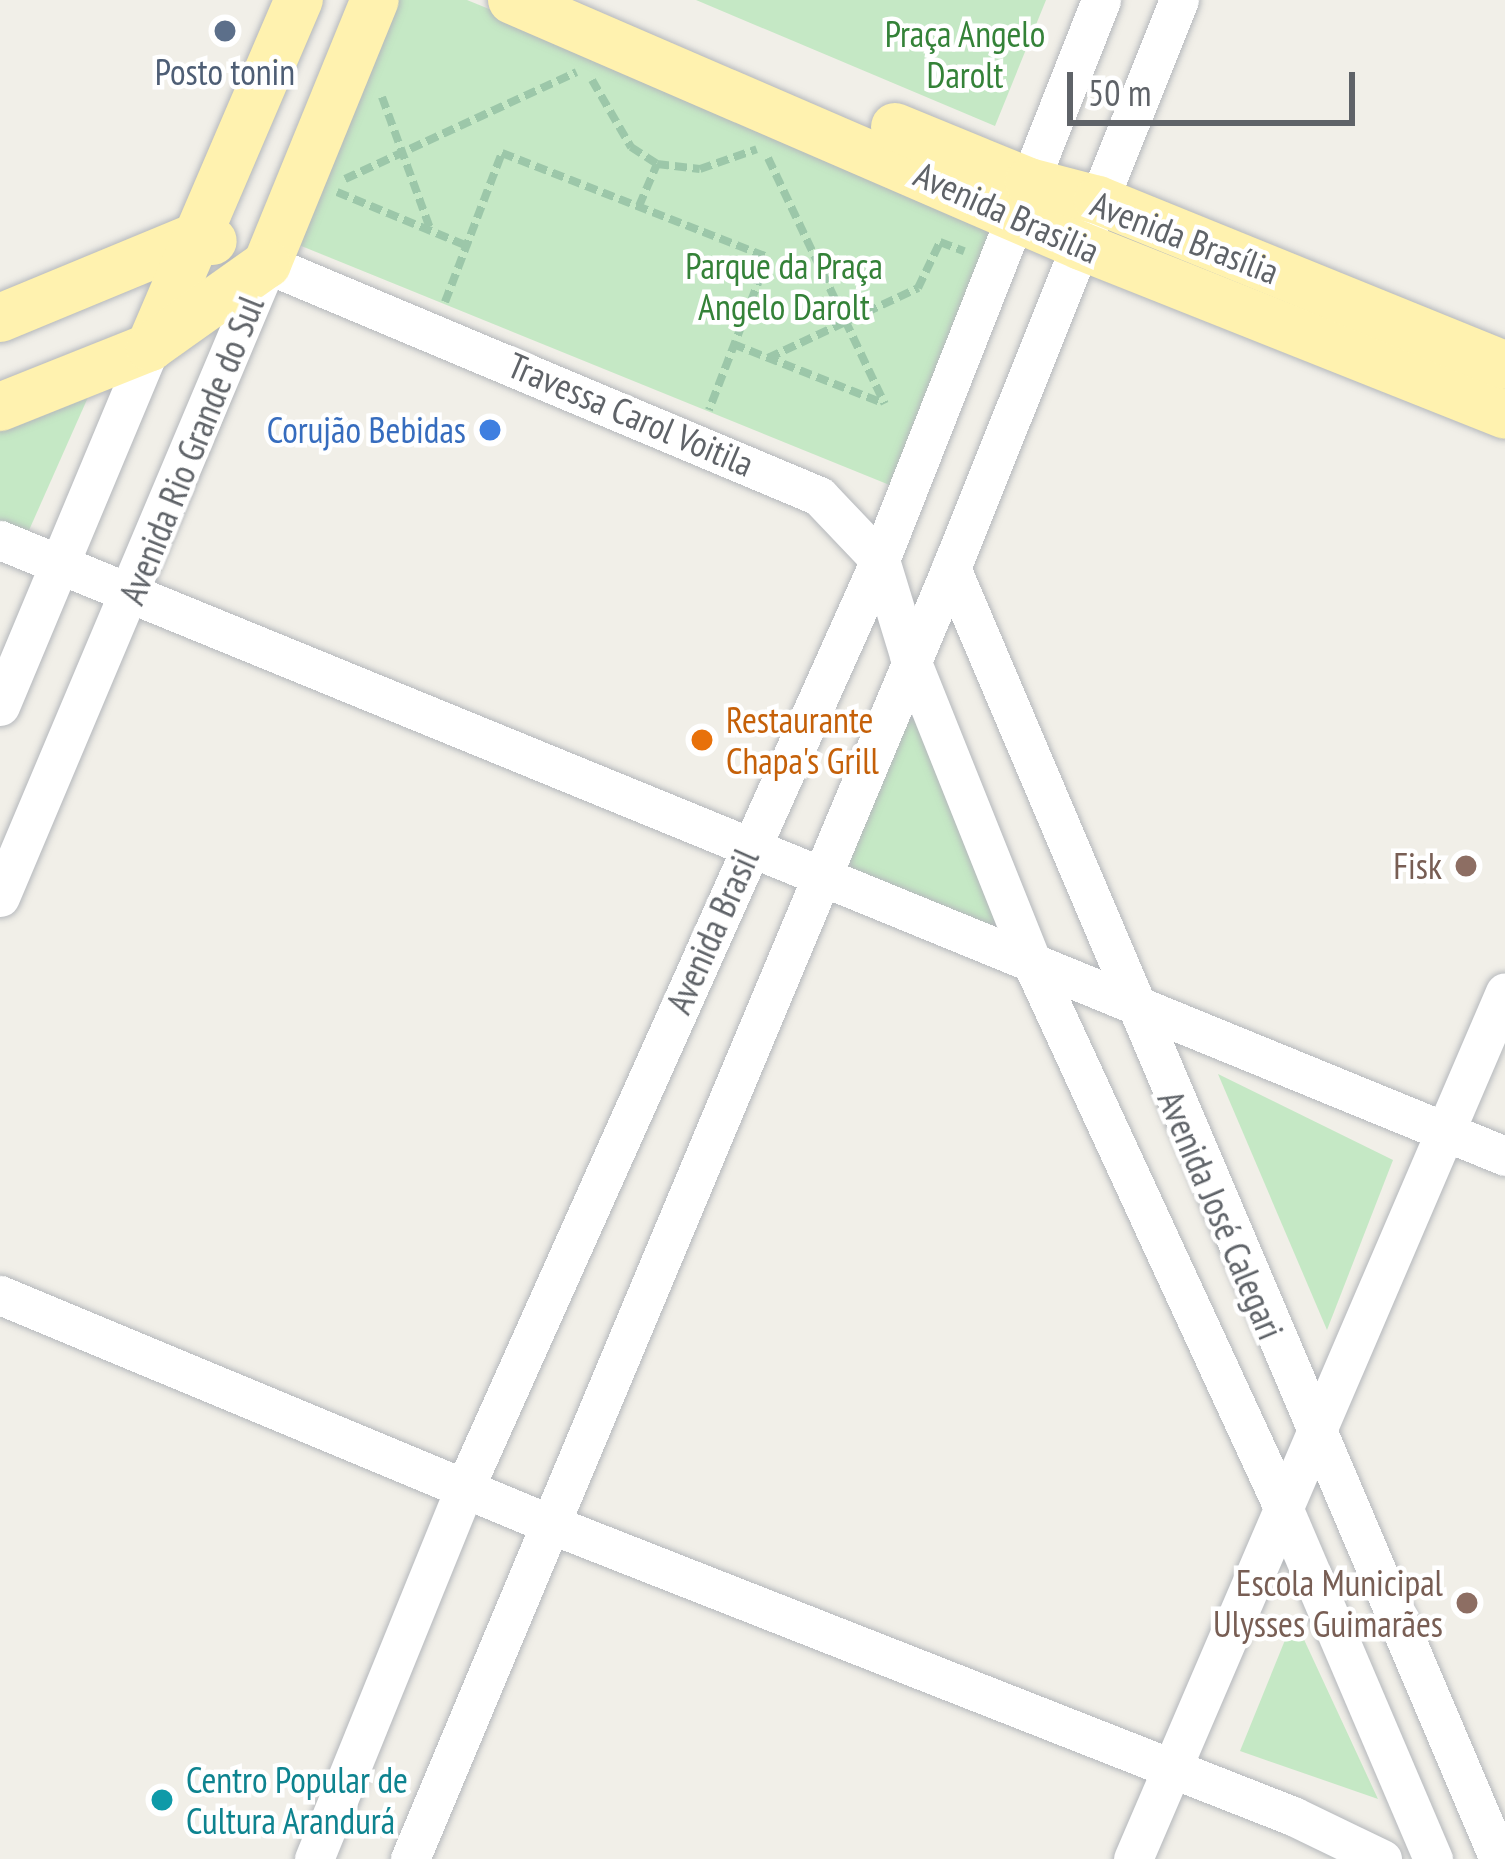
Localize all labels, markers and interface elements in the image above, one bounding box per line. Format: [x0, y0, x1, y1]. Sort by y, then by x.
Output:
park label: Praça Angelo Darolt [884, 11, 1046, 96]
marker: Posto tonin [212, 18, 238, 44]
scale bar [1073, 48, 1361, 122]
place label: Posto tonin [155, 50, 295, 94]
text: 50 m [1088, 69, 1151, 116]
street label: Avenida Brasilia [908, 152, 1106, 272]
street label: Avenida Brasília [1085, 181, 1285, 293]
park label: Parque da Praça Angelo Darolt [685, 243, 883, 328]
street label: Avenida Rio Grande do Sul [109, 290, 273, 610]
street label: Travessa Carol Voitila [501, 343, 761, 485]
place label: Corujão Bebidas [267, 408, 466, 452]
marker: Corujão Bebidas [477, 417, 503, 443]
place label: Restaurante Chapa's Grill [726, 697, 879, 782]
marker: Restaurante Chapa's Grill [689, 727, 715, 753]
street label: Avenida Brasil [657, 842, 767, 1020]
place label: Fisk [1393, 844, 1442, 888]
marker: Fisk [1453, 853, 1479, 879]
street label: Avenida José Calegari [1149, 1084, 1293, 1346]
place label: Escola Municipal Ulysses Guimarães [1213, 1560, 1443, 1645]
marker: Escola Municipal Ulysses Guimarães [1454, 1590, 1480, 1616]
place label: Centro Popular de Cultura Arandurá [186, 1757, 408, 1842]
marker: Centro Popular de Cultura Arandurá [149, 1787, 175, 1813]

